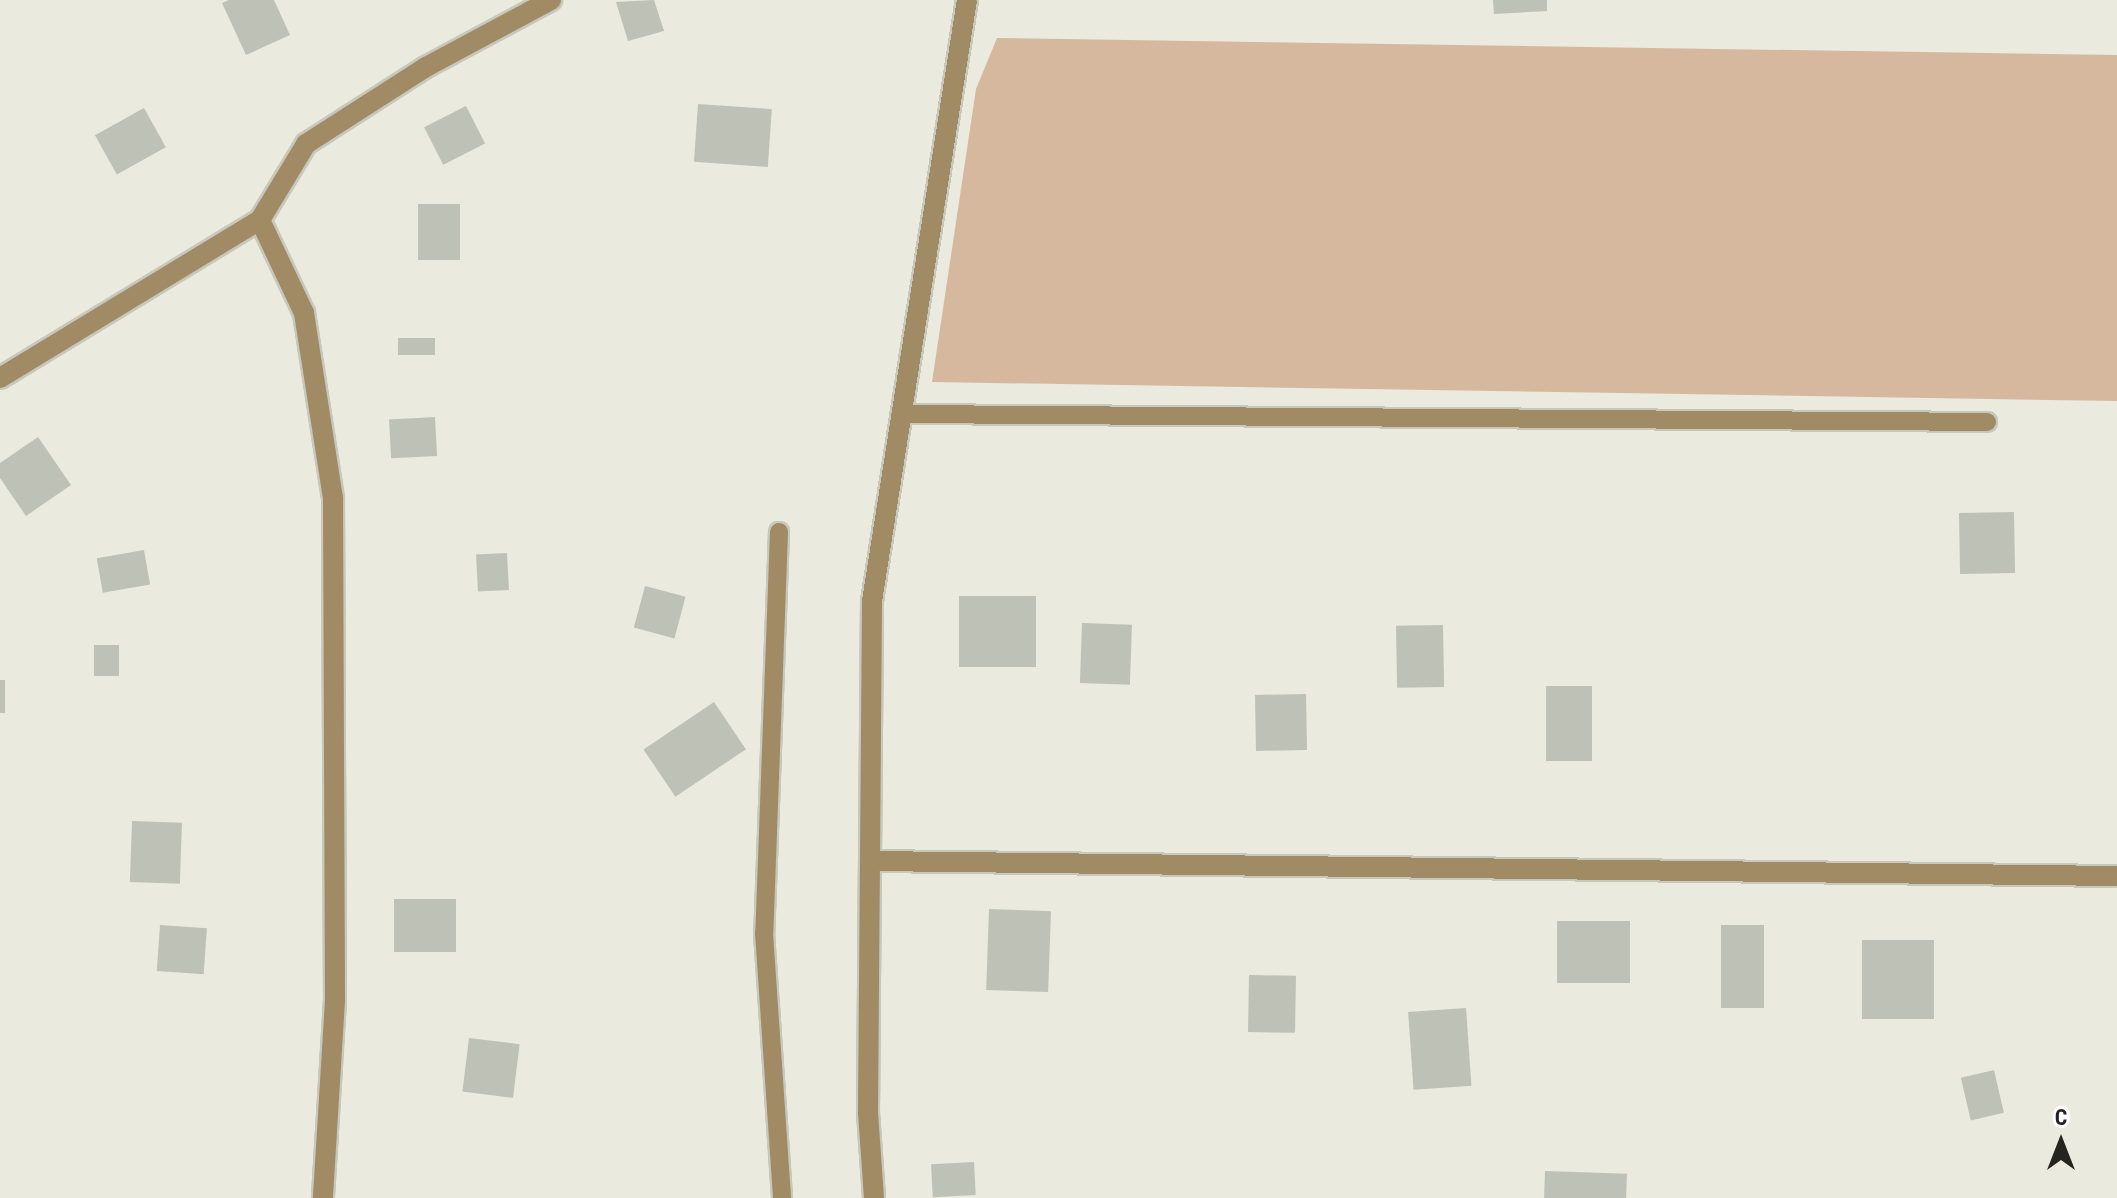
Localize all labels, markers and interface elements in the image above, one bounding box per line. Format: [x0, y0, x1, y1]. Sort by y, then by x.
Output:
north arrow [2021, 1102, 2101, 1182]
text: С [2055, 1105, 2067, 1130]

